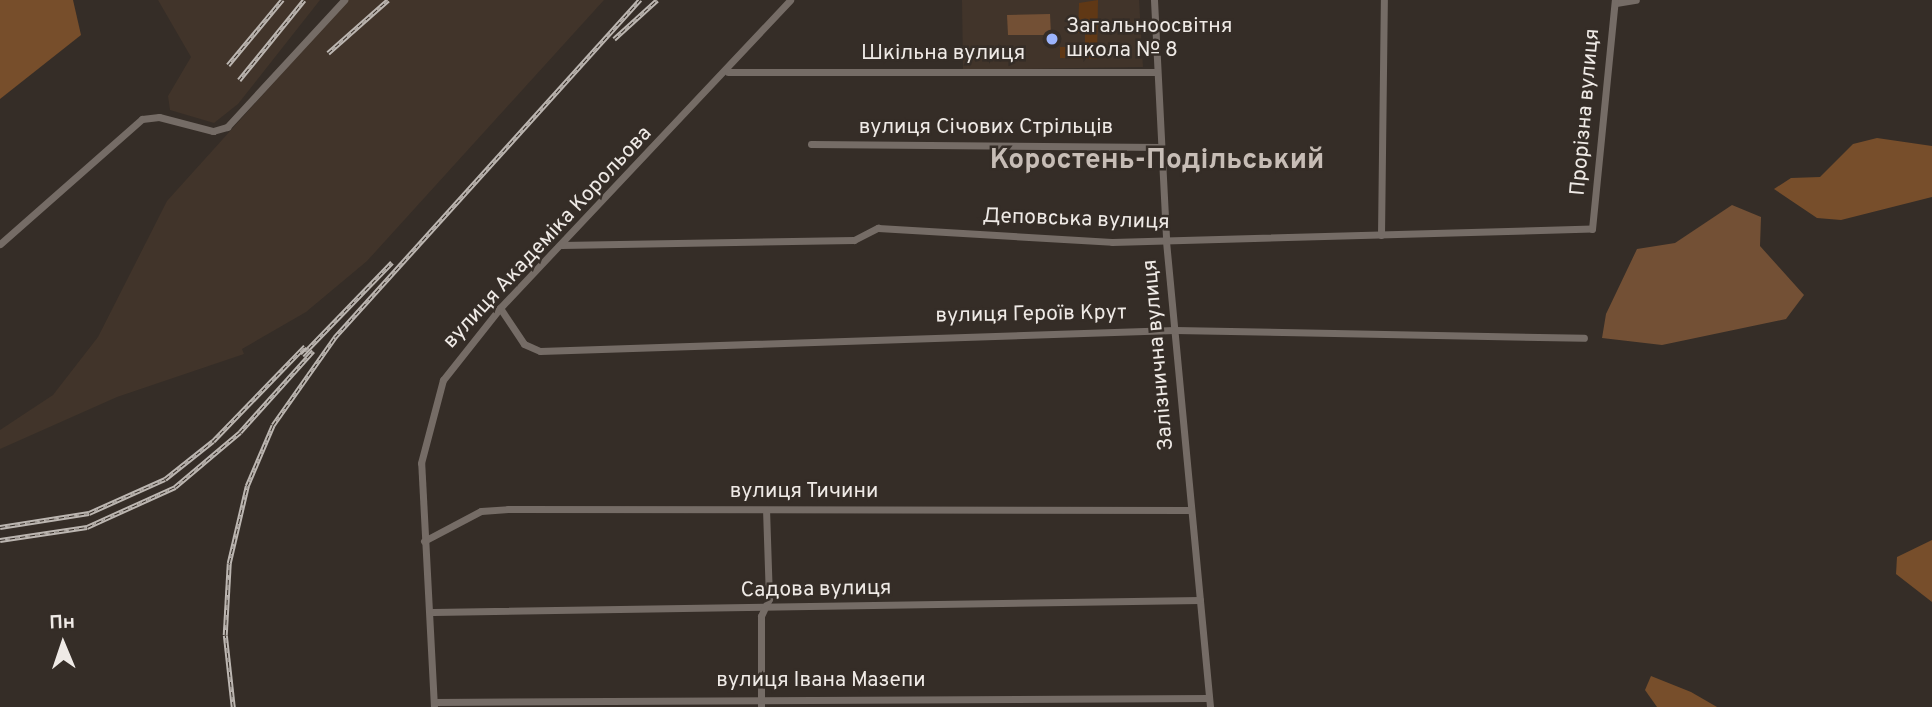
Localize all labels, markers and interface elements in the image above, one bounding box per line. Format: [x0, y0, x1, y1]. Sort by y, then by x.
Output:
place label: Загальноосвітня школа № 8 [1066, 14, 1232, 64]
street label: Прорізна вулиця [1566, 27, 1606, 197]
marker: Загальноосвітня школа № 8 [1044, 31, 1060, 47]
street label: Шкільна вулиця [861, 41, 1025, 67]
street label: вулиця Січових Стрільців [859, 115, 1113, 141]
street label: вулиця Академіка Корольова [438, 121, 658, 355]
district label: Коростень-Подільський [990, 144, 1324, 178]
street label: Деповська вулиця [982, 204, 1170, 236]
street label: Залізнична вулиця [1138, 258, 1180, 452]
street label: вулиця Героїв Крут [935, 301, 1127, 329]
street label: вулиця Тичини [729, 479, 879, 505]
street label: Садова вулиця [740, 576, 892, 604]
north arrow [28, 609, 98, 679]
text: Пн [49, 611, 75, 635]
street label: вулиця Івана Мазепи [716, 668, 926, 694]

